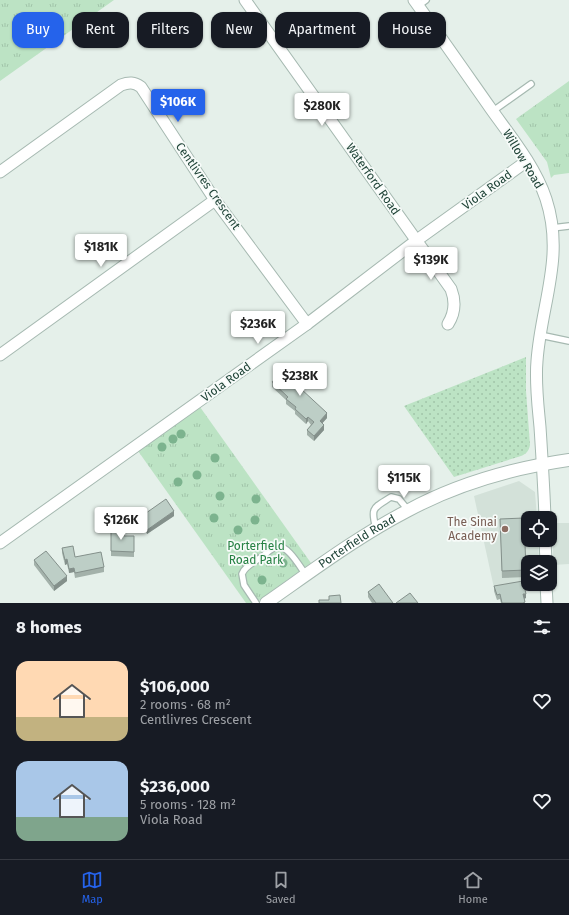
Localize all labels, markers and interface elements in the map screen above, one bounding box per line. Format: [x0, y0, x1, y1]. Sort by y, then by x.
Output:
chip: Buy [12, 12, 64, 48]
chip: Rent [72, 12, 129, 48]
chip: Filters [137, 12, 203, 48]
chip: New [211, 12, 267, 48]
chip: Apartment [275, 12, 370, 48]
chip: House [378, 12, 446, 48]
pin: $106K [150, 89, 206, 123]
pin: $280K [294, 93, 350, 127]
text: $106K [160, 94, 196, 109]
text: $280K [303, 98, 341, 113]
street label: Willow Road [500, 127, 546, 191]
street label: Centlivres Crescent [173, 140, 244, 233]
street label: Waterford Road [343, 140, 403, 218]
street label: Viola Road [459, 167, 515, 213]
pin: $181K [73, 234, 129, 268]
text: $181K [84, 239, 118, 254]
pin: $139K [403, 247, 459, 281]
text: $139K [414, 252, 448, 267]
pin: $236K [230, 311, 286, 345]
text: $236K [240, 316, 276, 331]
street label: Viola Road [198, 359, 254, 405]
pin: $238K [272, 363, 328, 397]
text: $238K [282, 368, 318, 383]
pin: $115K [376, 465, 432, 499]
text: $115K [387, 470, 421, 485]
pin: $126K [93, 507, 149, 541]
map controls [521, 511, 557, 591]
button: locate [521, 511, 557, 547]
text: $126K [104, 512, 138, 527]
street label: Porterfield Road [316, 512, 398, 571]
place label: The Sinai Academy [447, 515, 497, 543]
marker: The Sinai Academy [500, 524, 510, 534]
park label: Porterfield Road Park [227, 539, 285, 567]
button: layers [521, 555, 557, 591]
icon: filters [531, 616, 553, 638]
text: 8 homes [16, 617, 82, 638]
text: $106,000 [140, 676, 210, 697]
icon: home [48, 677, 96, 725]
icon: heart [531, 690, 553, 712]
text: 2 rooms · 68 m² [140, 697, 231, 712]
text: Centlivres Crescent [140, 712, 252, 727]
text: $236,000 [140, 776, 210, 797]
icon: home [48, 777, 96, 825]
icon: heart [531, 790, 553, 812]
text: 5 rooms · 128 m² [140, 797, 236, 812]
text: Viola Road [140, 812, 203, 827]
tab: Map [81, 869, 103, 906]
tab: Saved [266, 869, 296, 906]
tab: Home [458, 869, 488, 906]

